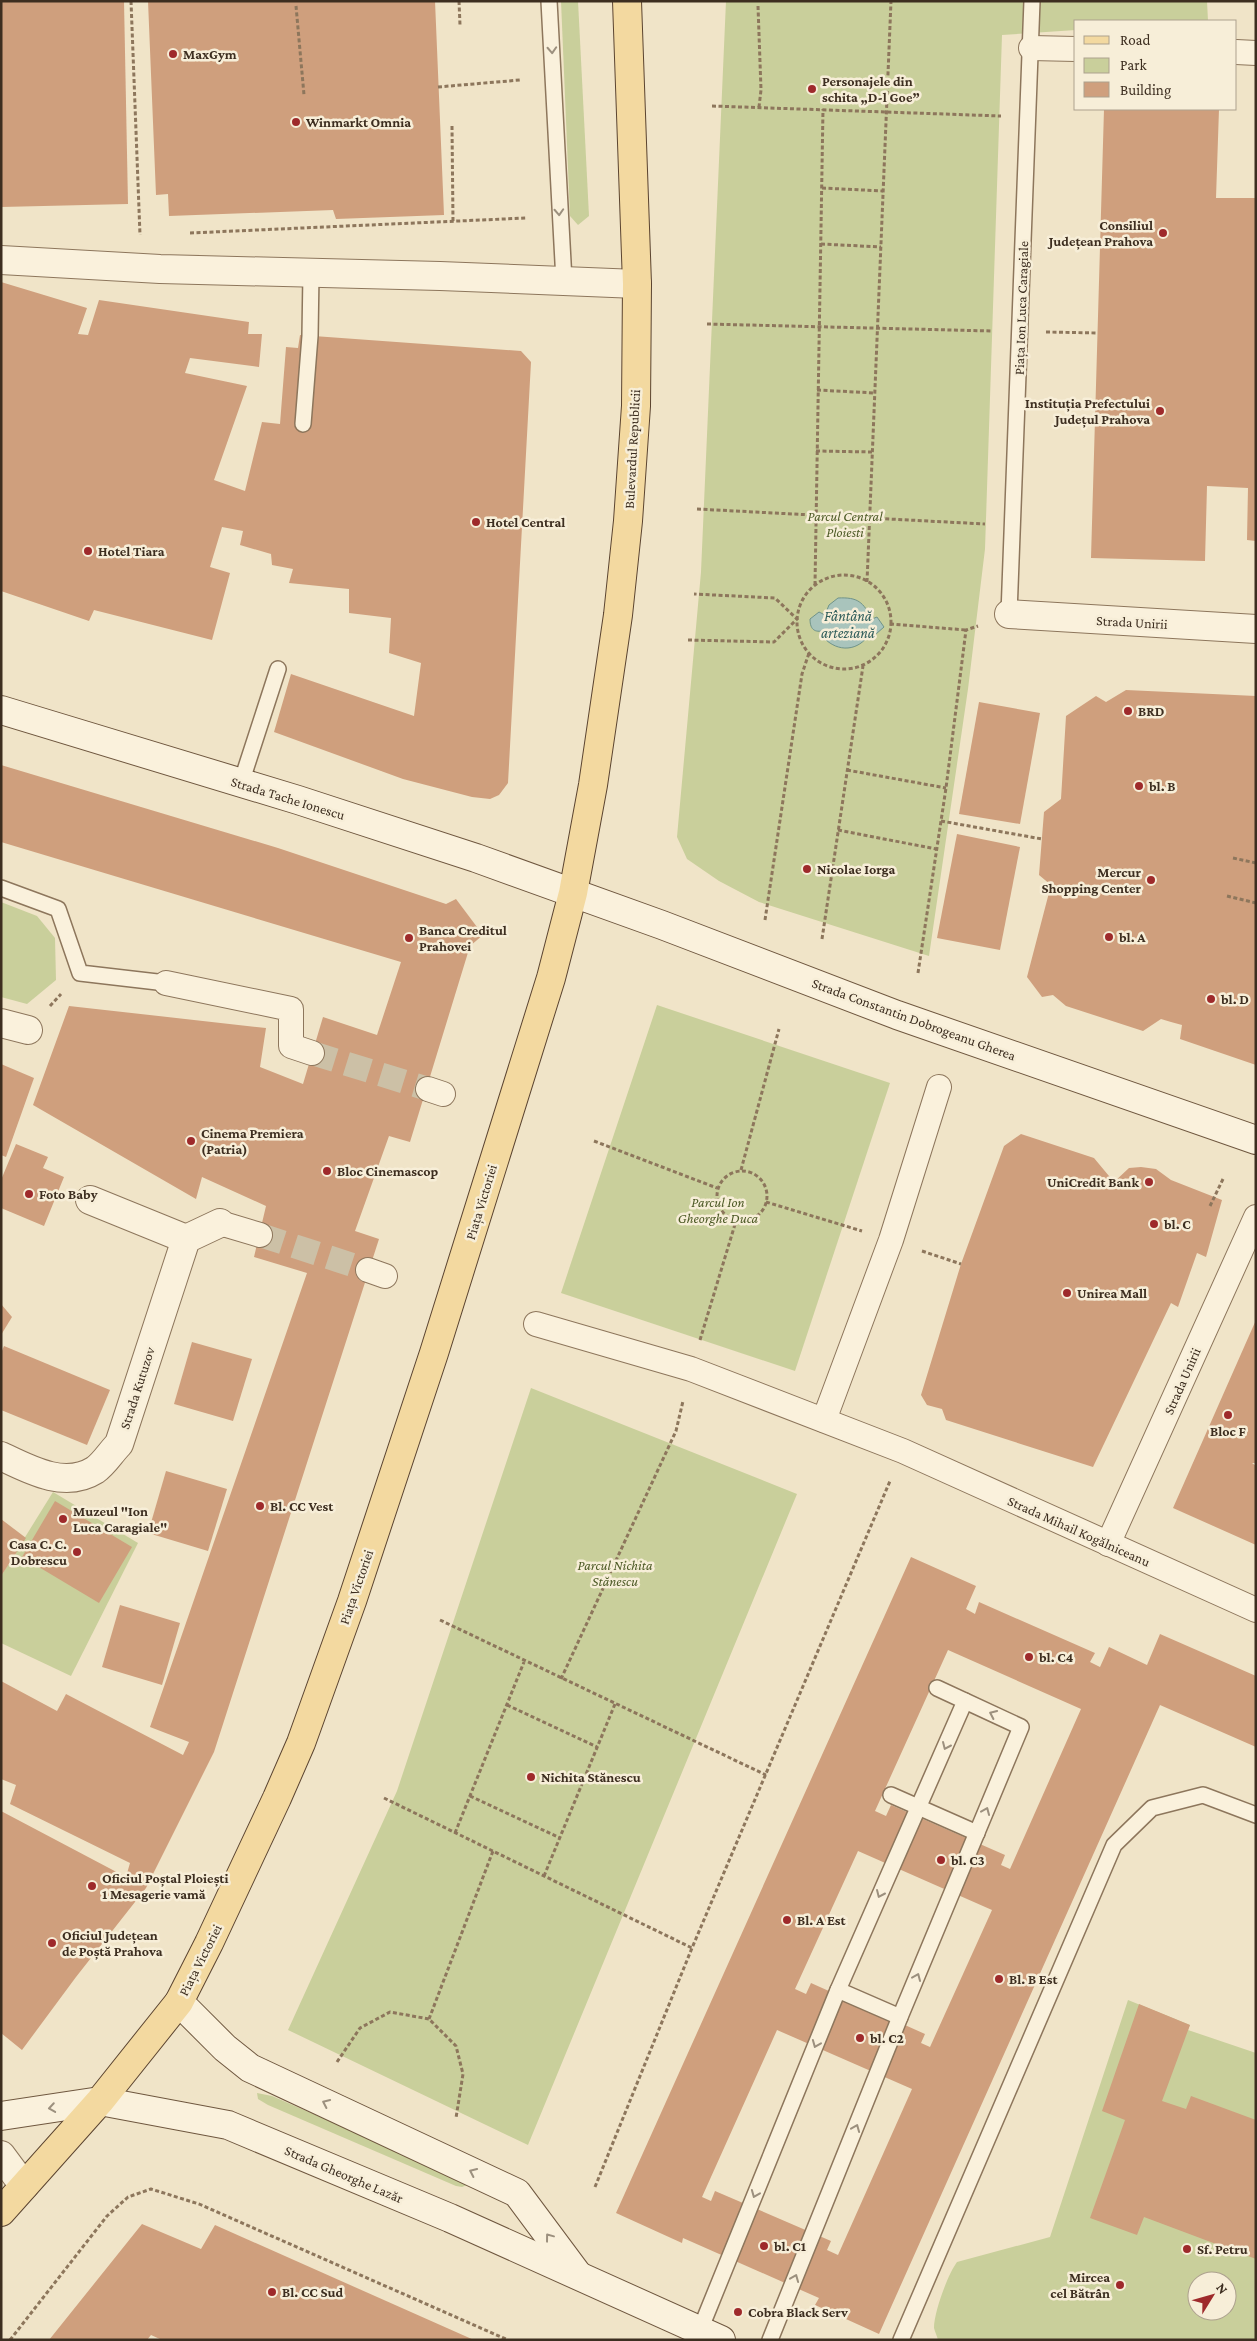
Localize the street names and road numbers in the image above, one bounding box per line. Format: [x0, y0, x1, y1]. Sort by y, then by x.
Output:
street label: Piața Ion Luca Caragiale [1011, 241, 1032, 375]
street label: Bulevardul Republicii [621, 388, 643, 509]
street label: Strada Unirii [1096, 612, 1168, 632]
street label: Strada Tache Ionescu [229, 773, 347, 823]
street label: Strada Constantin Dobrogeanu Gherea [810, 975, 1019, 1064]
street label: Piața Victoriei [462, 1162, 501, 1242]
street label: Strada Kutuzov [116, 1344, 158, 1431]
street label: Strada Unirii [1160, 1345, 1204, 1417]
street label: Strada Mihail Kogălniceanu [1005, 1492, 1153, 1570]
street label: Piața Victoriei [336, 1547, 377, 1627]
street label: Piața Victoriei [175, 1921, 226, 1999]
street label: Strada Gheorghe Lazăr [282, 2142, 406, 2206]

